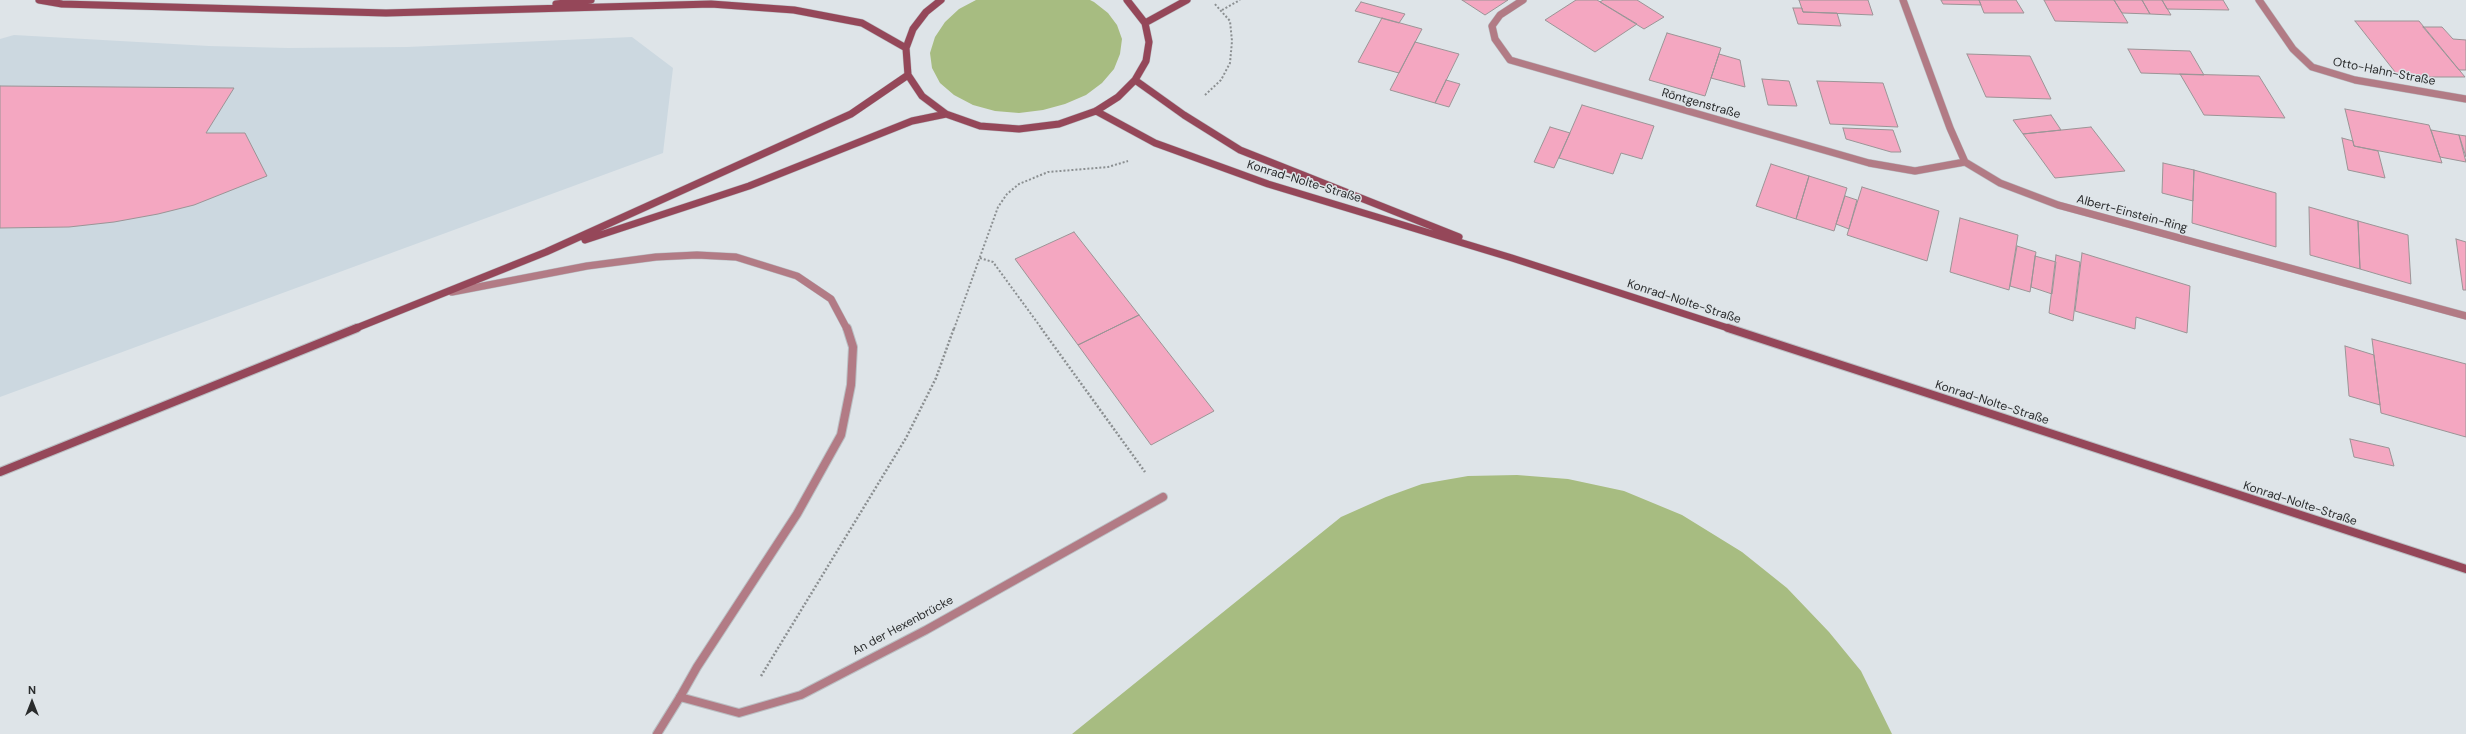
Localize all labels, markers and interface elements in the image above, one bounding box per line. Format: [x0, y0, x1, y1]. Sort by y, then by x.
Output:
street label: Otto-Hahn-Straße [2331, 55, 2437, 89]
street label: Röntgenstraße [1660, 86, 1742, 122]
street label: Konrad-Nolte-Straße [1245, 158, 1363, 206]
street label: Albert-Einstein-Ring [2075, 192, 2189, 236]
street label: Konrad-Nolte-Straße [1625, 277, 1743, 327]
street label: Konrad-Nolte-Straße [1933, 378, 2051, 428]
street label: Konrad-Nolte-Straße [2241, 479, 2359, 529]
street label: An der Hexenbrücke [850, 593, 956, 659]
north arrow [12, 682, 52, 722]
text: N [28, 683, 36, 697]

